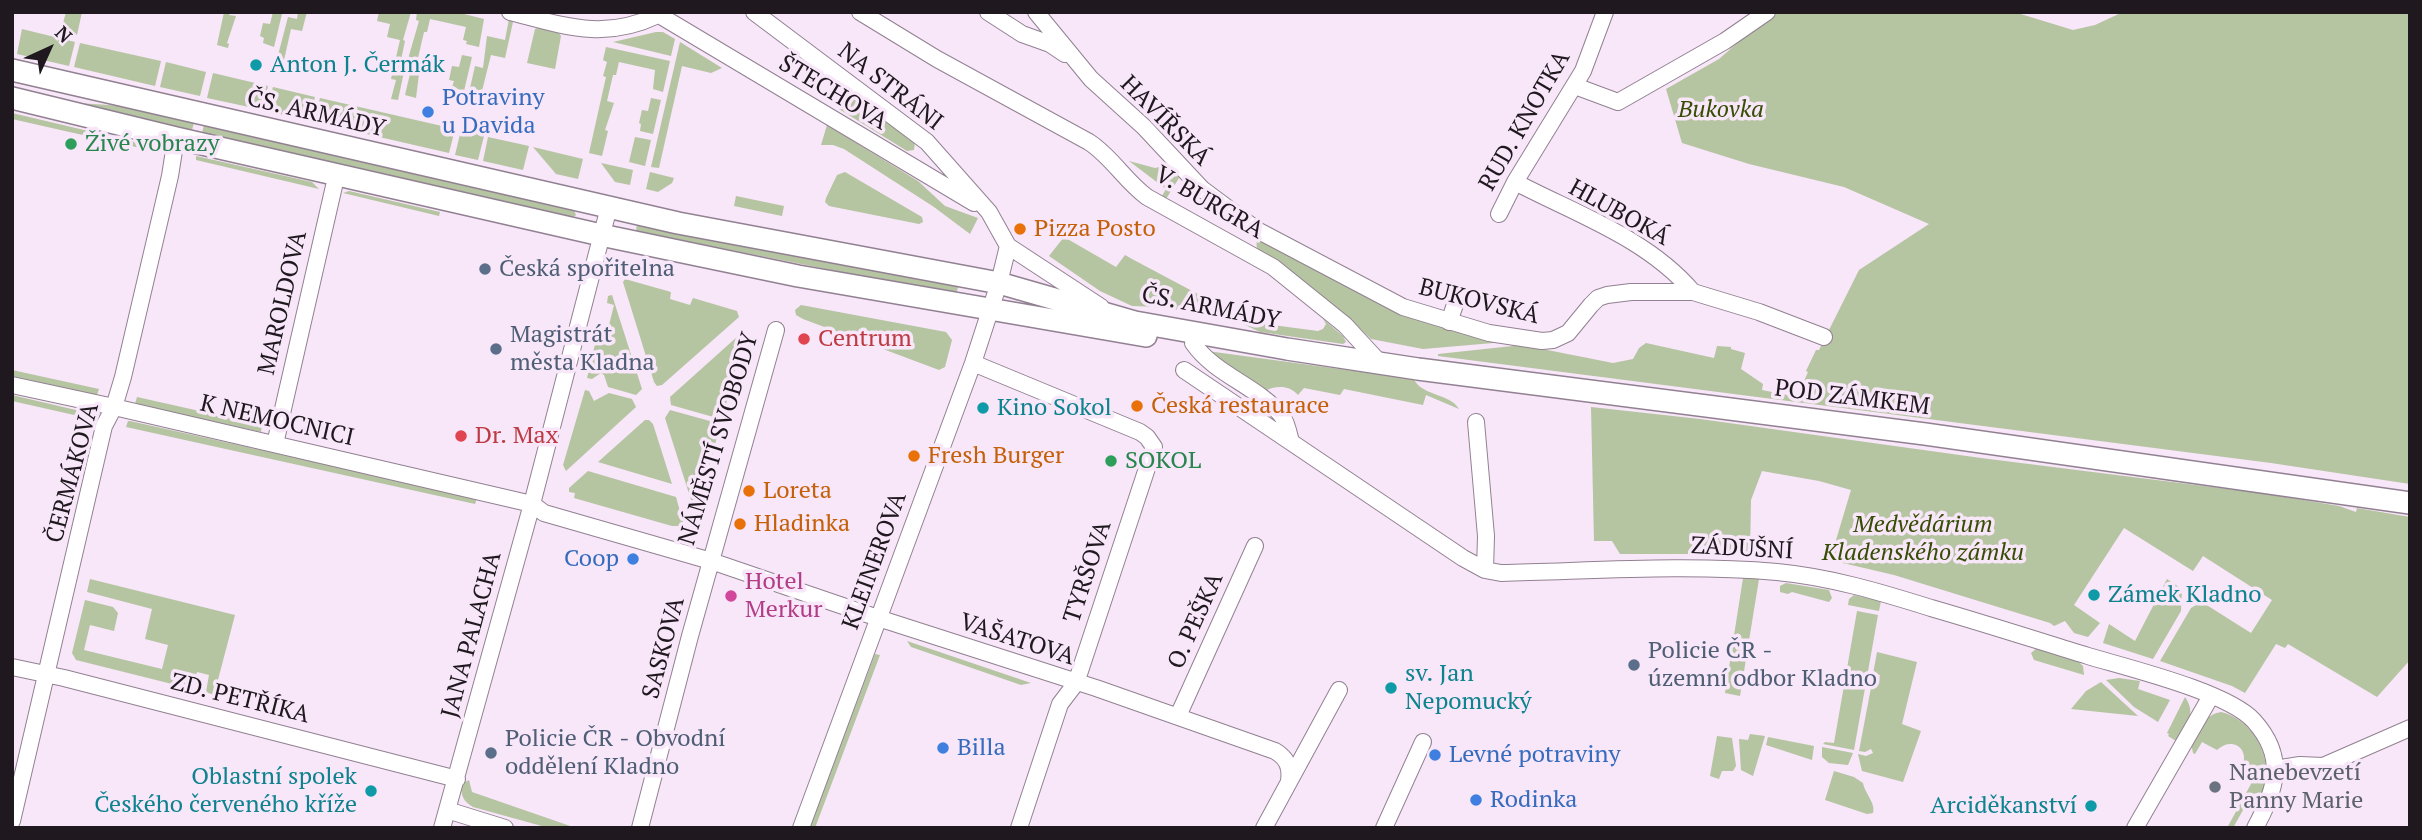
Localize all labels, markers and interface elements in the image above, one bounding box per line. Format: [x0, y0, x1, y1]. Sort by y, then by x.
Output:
north arrow [14, 14, 84, 84]
text: N [50, 20, 78, 48]
street label: NA STRÁNI [832, 37, 948, 137]
street label: RUD. KNOTKA [1473, 46, 1577, 196]
street label: ŠTECHOVA [773, 49, 893, 137]
place label: Anton J. Čermák [270, 51, 445, 79]
marker: Anton J. Čermák [248, 57, 264, 73]
street label: HAVÍŘSKÁ [1114, 70, 1216, 172]
street label: ČS. ARMÁDY [244, 84, 388, 144]
place label: Potraviny u Davida [442, 84, 545, 140]
park label: Bukovka [1678, 96, 1764, 124]
marker: Potraviny u Davida [420, 104, 436, 120]
place label: Živé vobrazy [85, 130, 219, 158]
marker: Živé vobrazy [63, 136, 79, 152]
street label: V. BURGRA [1150, 160, 1268, 246]
street label: HLUBOKÁ [1564, 174, 1674, 252]
place label: Pizza Posto [1034, 215, 1156, 243]
marker: Pizza Posto [1012, 221, 1028, 237]
street label: MAROLDOVA [252, 228, 314, 378]
place label: Česká spořitelna [499, 255, 675, 283]
marker: Česká spořitelna [477, 261, 493, 277]
street label: BUKOVSKÁ [1416, 273, 1542, 331]
street label: ČS. ARMÁDY [1139, 280, 1283, 336]
place label: Magistrát města Kladna [510, 321, 655, 377]
place label: Centrum [818, 325, 912, 353]
street label: NÁMĚSTÍ SVOBODY [673, 329, 765, 549]
marker: Centrum [796, 331, 812, 347]
marker: Magistrát města Kladna [488, 341, 504, 357]
street label: POD ZÁMKEM [1773, 374, 1931, 422]
street label: K NEMOCNICI [197, 389, 357, 453]
place label: Česká restaurace [1151, 392, 1329, 420]
place label: Kino Sokol [997, 394, 1112, 422]
marker: Česká restaurace [1129, 398, 1145, 414]
street label: ČERMÁKOVA [40, 400, 106, 546]
marker: Kino Sokol [975, 400, 991, 416]
place label: Dr. Max [475, 422, 558, 450]
marker: Dr. Max [453, 428, 469, 444]
place label: Fresh Burger [928, 442, 1064, 470]
place label: SOKOL [1125, 447, 1201, 475]
marker: Fresh Burger [906, 448, 922, 464]
marker: SOKOL [1103, 453, 1119, 469]
place label: Loreta [763, 477, 832, 505]
marker: Loreta [741, 483, 757, 499]
street label: KLEINEROVA [837, 488, 913, 634]
place label: Hladinka [754, 510, 850, 538]
park label: Medvědárium Kladenského zámku [1822, 511, 2024, 567]
marker: Hladinka [732, 516, 748, 532]
street label: TYRŠOVA [1058, 517, 1118, 627]
street label: ZÁDUŠNÍ [1690, 532, 1794, 566]
place label: Coop [564, 545, 619, 573]
street label: JANA PALACHA [436, 549, 508, 721]
marker: Coop [625, 551, 641, 567]
place label: Hotel Merkur [745, 568, 822, 624]
street label: O. PEŠKA [1162, 568, 1230, 674]
place label: Zámek Kladno [2108, 581, 2261, 609]
marker: Zámek Kladno [2086, 587, 2102, 603]
marker: Hotel Merkur [723, 588, 739, 604]
street label: SASKOVA [637, 594, 691, 702]
street label: VAŠATOVA [956, 608, 1078, 672]
place label: Policie ČR - územní odbor Kladno [1648, 637, 1877, 693]
marker: Policie ČR - územní odbor Kladno [1626, 657, 1642, 673]
place label: sv. Jan Nepomucký [1405, 660, 1532, 716]
street label: ZD. PETŘÍKA [168, 668, 312, 730]
marker: sv. Jan Nepomucký [1383, 680, 1399, 696]
place label: Policie ČR - Obvodní oddělení Kladno [505, 725, 725, 781]
place label: Billa [957, 734, 1006, 762]
marker: Billa [935, 740, 951, 756]
place label: Levné potraviny [1449, 741, 1621, 769]
marker: Policie ČR - Obvodní oddělení Kladno [483, 745, 499, 761]
marker: Levné potraviny [1427, 747, 1443, 763]
place label: Nanebevzetí Panny Marie [2229, 759, 2363, 815]
place label: Oblastní spolek Českého červeného kříže [94, 763, 357, 819]
marker: Nanebevzetí Panny Marie [2207, 779, 2223, 795]
marker: Oblastní spolek Českého červeného kříže [363, 783, 379, 799]
place label: Rodinka [1490, 786, 1577, 814]
marker: Rodinka [1468, 792, 1484, 808]
place label: Arciděkanství [1930, 792, 2077, 820]
marker: Arciděkanství [2083, 798, 2099, 814]

